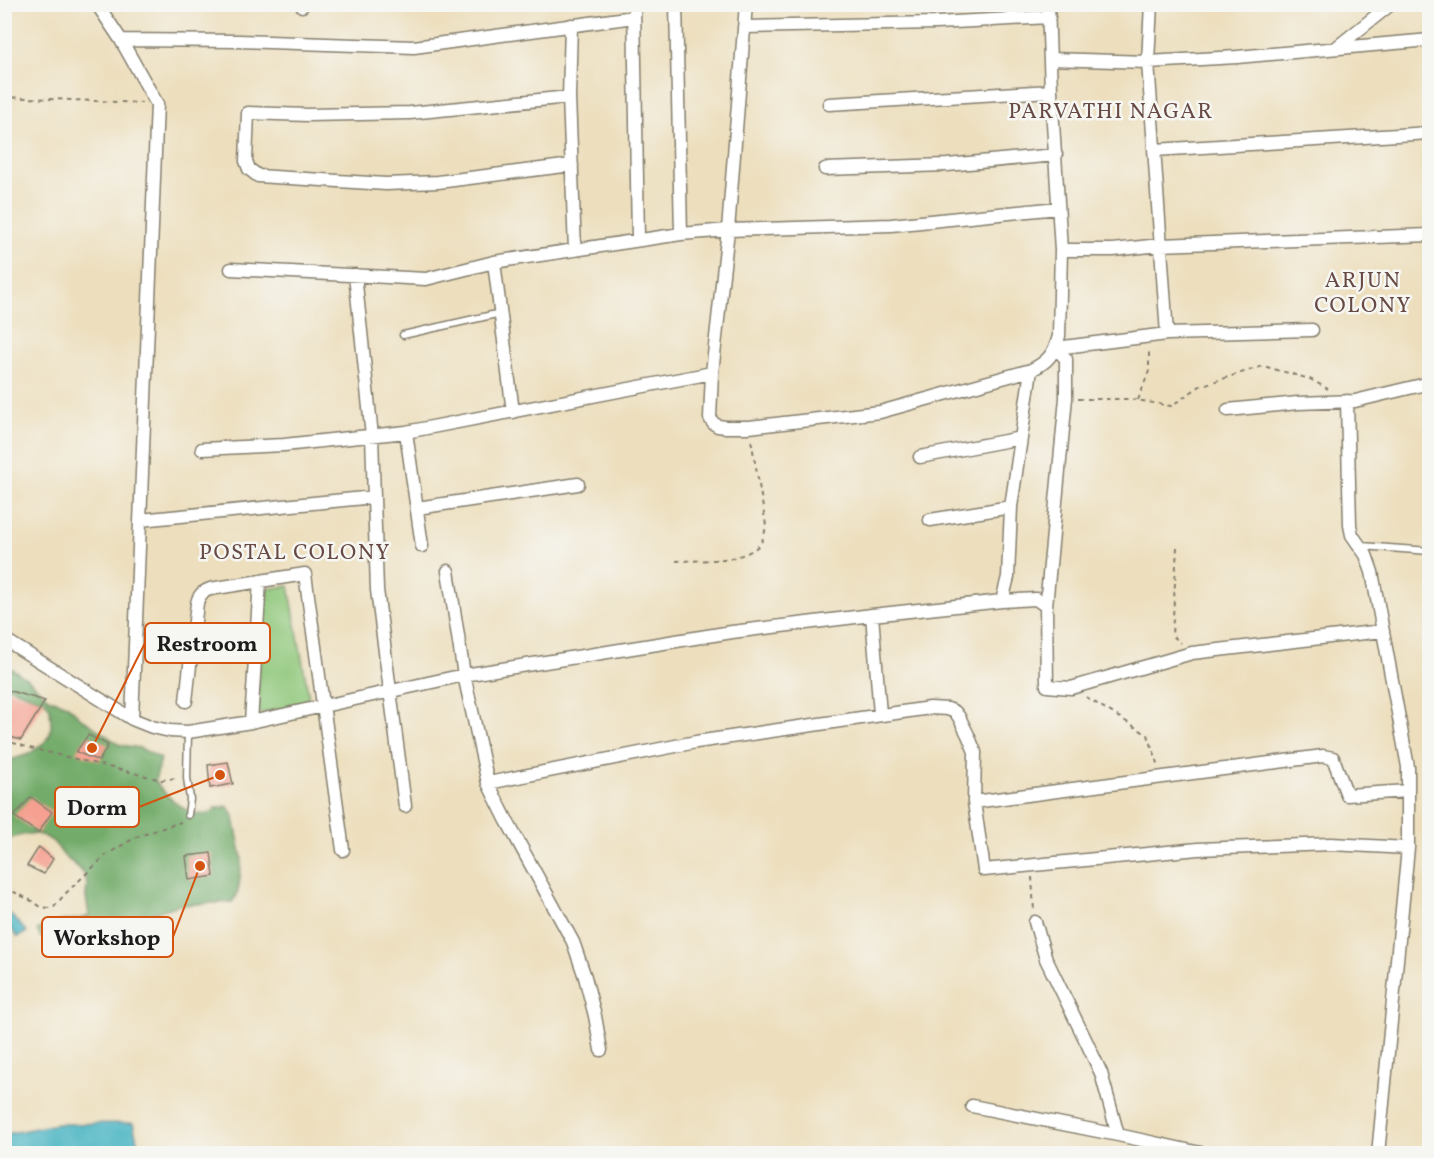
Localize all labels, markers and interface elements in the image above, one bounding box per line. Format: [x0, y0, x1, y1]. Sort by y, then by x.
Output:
district label: PARVATHI NAGAR [1008, 97, 1214, 128]
district label: ARJUN COLONY [1314, 266, 1412, 322]
district label: POSTAL COLONY [199, 538, 391, 569]
callout: Restroom [145, 623, 270, 663]
text: Restroom [156, 630, 258, 661]
callout: Dorm [55, 787, 139, 827]
text: Dorm [67, 794, 127, 825]
callout: Workshop [42, 917, 173, 957]
text: Workshop [54, 924, 161, 955]

